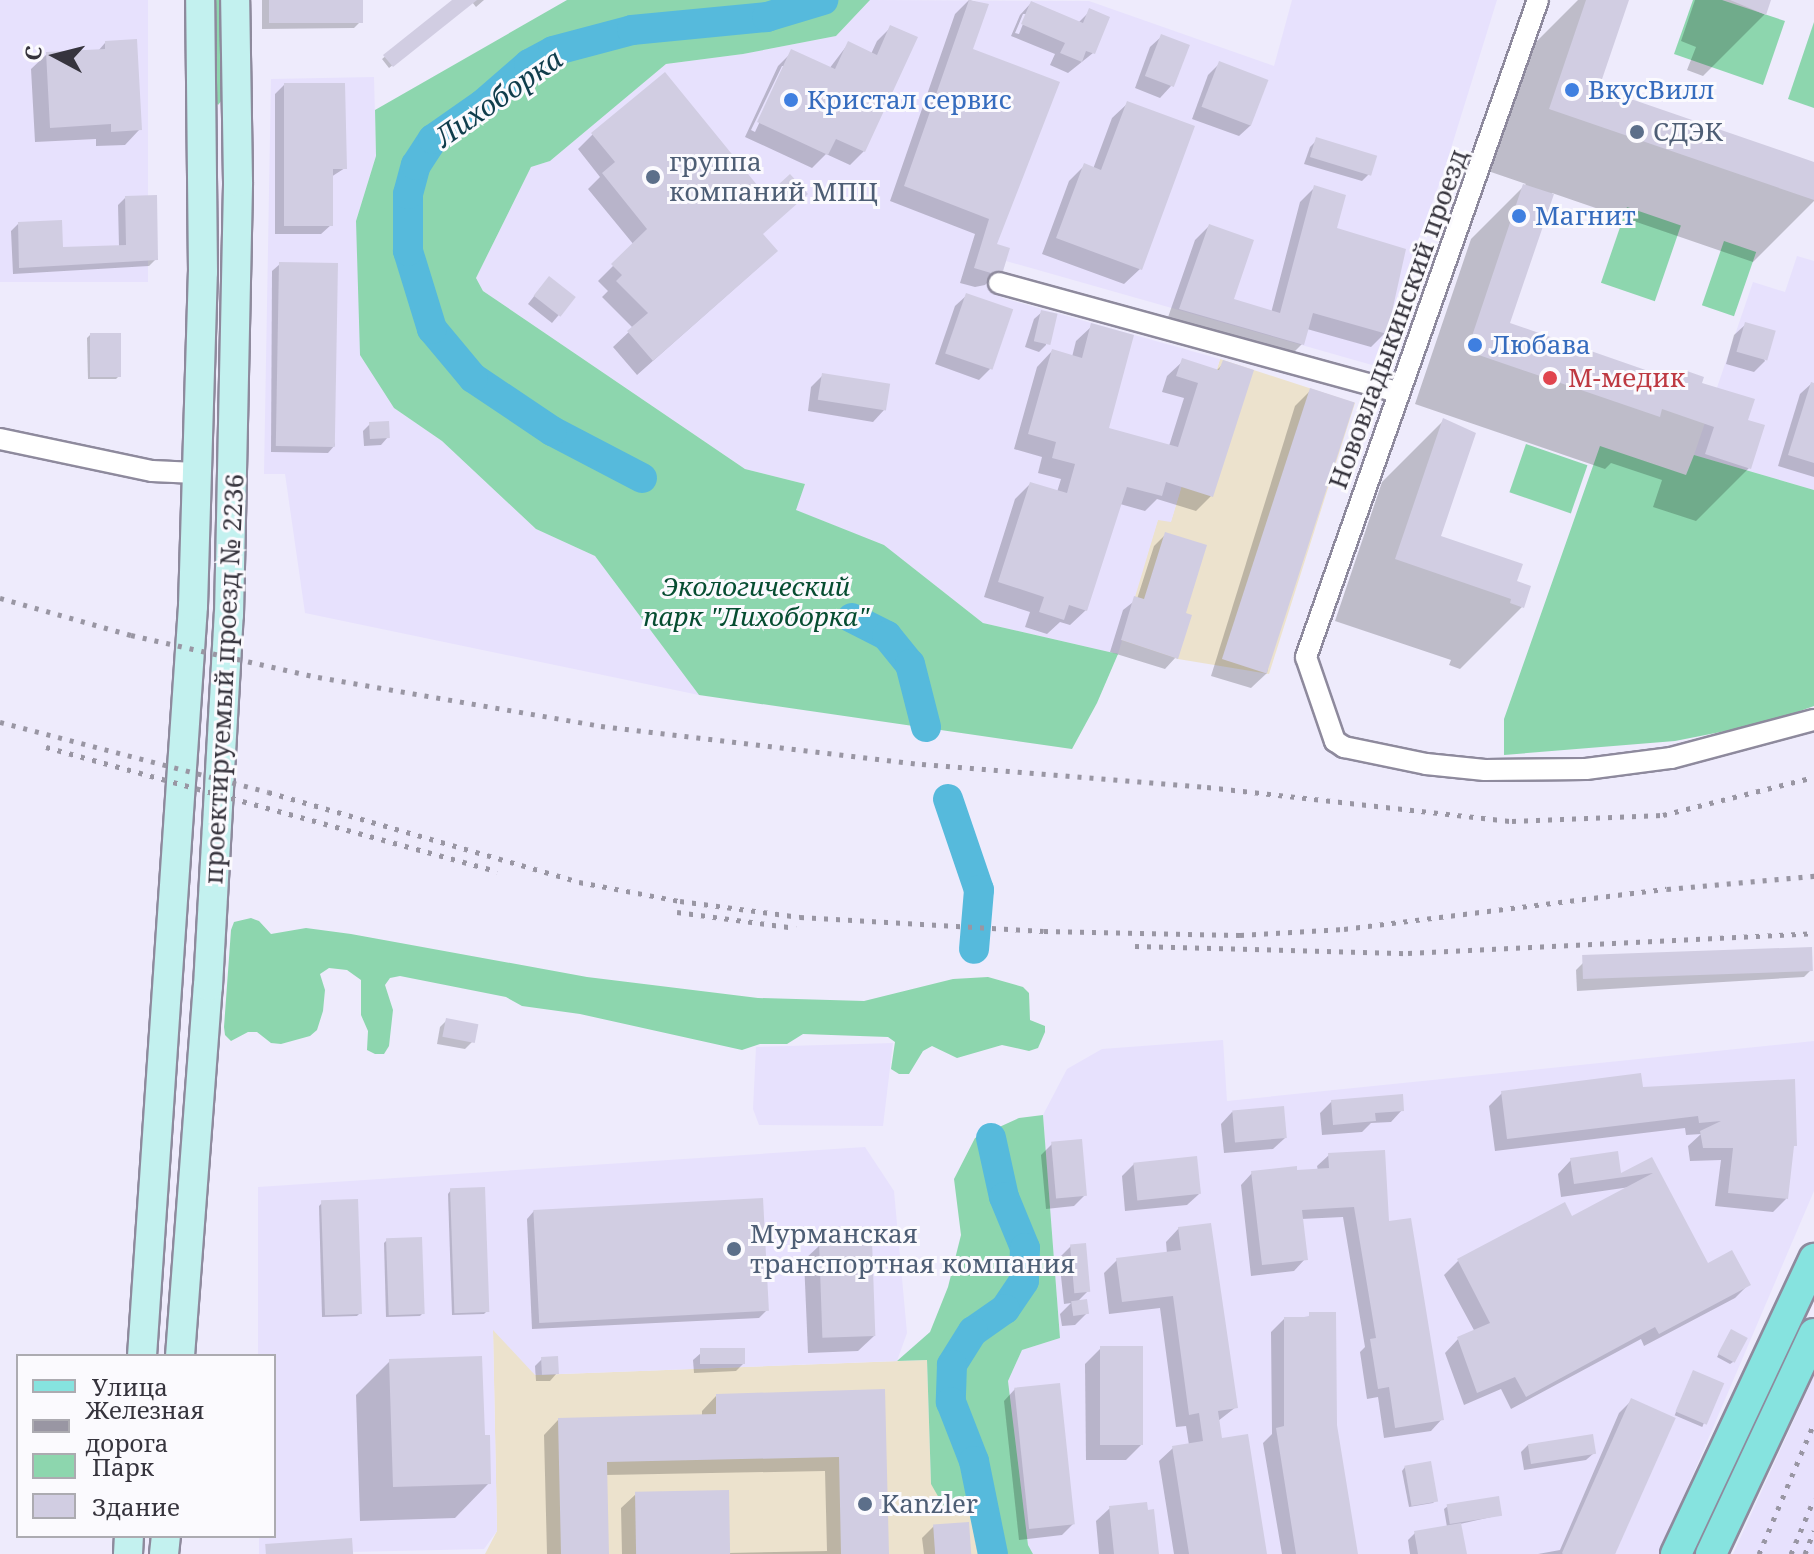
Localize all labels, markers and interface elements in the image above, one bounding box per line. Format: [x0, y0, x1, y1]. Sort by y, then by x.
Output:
north arrow [16, 16, 96, 96]
water label: Лихоборка [428, 41, 568, 153]
text: С [16, 44, 48, 62]
place label: ВкусВилл [1588, 74, 1714, 106]
marker: ВкусВилл [1563, 81, 1581, 99]
place label: Кристал сервис [807, 84, 1011, 116]
marker: Кристал сервис [782, 91, 800, 109]
place label: СДЭК [1653, 116, 1723, 148]
marker: СДЭК [1628, 123, 1646, 141]
street label: Нововладыкинский проезд [1322, 145, 1474, 493]
place label: группа компаний МПЦ [669, 146, 878, 208]
marker: группа компаний МПЦ [644, 168, 662, 186]
place label: Магнит [1535, 200, 1636, 232]
marker: Магнит [1510, 207, 1528, 225]
place label: Любава [1491, 329, 1591, 361]
marker: Любава [1466, 336, 1484, 354]
place label: М-медик [1568, 362, 1685, 394]
marker: М-медик [1539, 367, 1561, 389]
street label: проектируемый проезд № 2236 [198, 473, 250, 885]
park label: Экологический парк "Лихоборка" [643, 571, 869, 632]
place label: Мурманская транспортная компания [750, 1218, 1075, 1280]
marker: Мурманская транспортная компания [725, 1240, 743, 1258]
legend [16, 1354, 276, 1538]
text: Улица [92, 1370, 168, 1403]
text: Железная дорога [86, 1393, 204, 1459]
text: Парк [92, 1450, 154, 1483]
place label: Kanzler [881, 1488, 978, 1520]
text: Здание [92, 1490, 180, 1523]
marker: Kanzler [856, 1495, 874, 1513]

